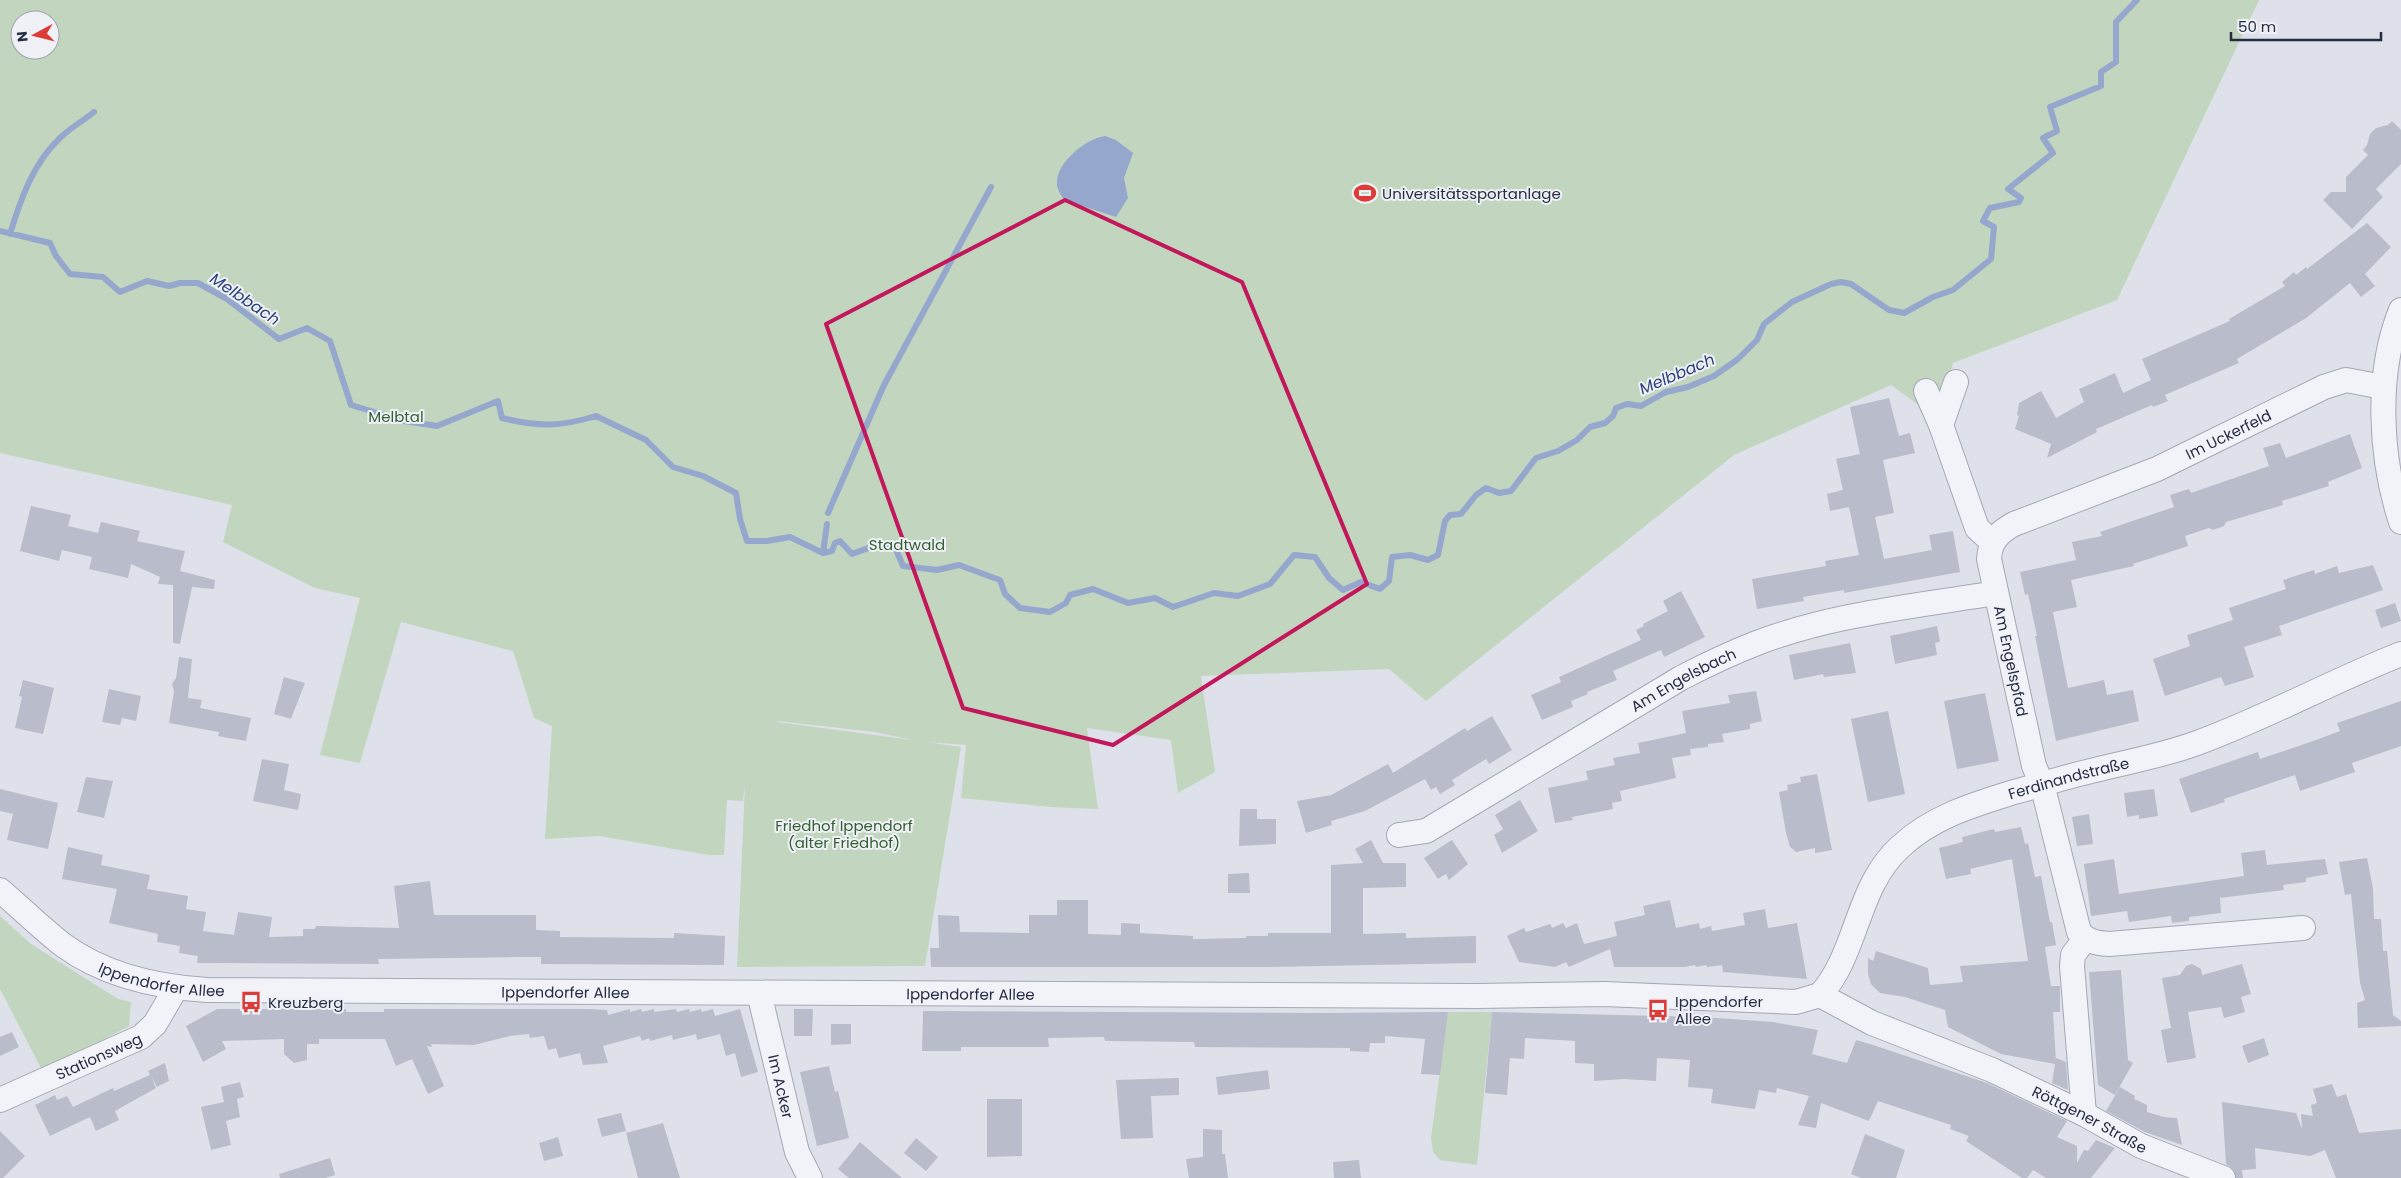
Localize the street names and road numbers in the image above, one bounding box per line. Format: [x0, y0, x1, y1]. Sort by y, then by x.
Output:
street label: Im Uckerfeld [2182, 404, 2275, 464]
street label: Am Engelspfad [1989, 603, 2033, 719]
street label: Am Engelsbach [1627, 642, 1739, 716]
street label: Ferdinandstraße [2005, 752, 2131, 804]
street label: Ippendorfer Allee [95, 956, 225, 1001]
street label: Ippendorfer Allee [501, 981, 630, 1002]
street label: Ippendorfer Allee [906, 983, 1035, 1004]
street label: Stationsweg [52, 1028, 145, 1084]
street label: Im Acker [764, 1052, 799, 1121]
street label: Röttgener Straße [2029, 1080, 2150, 1158]

